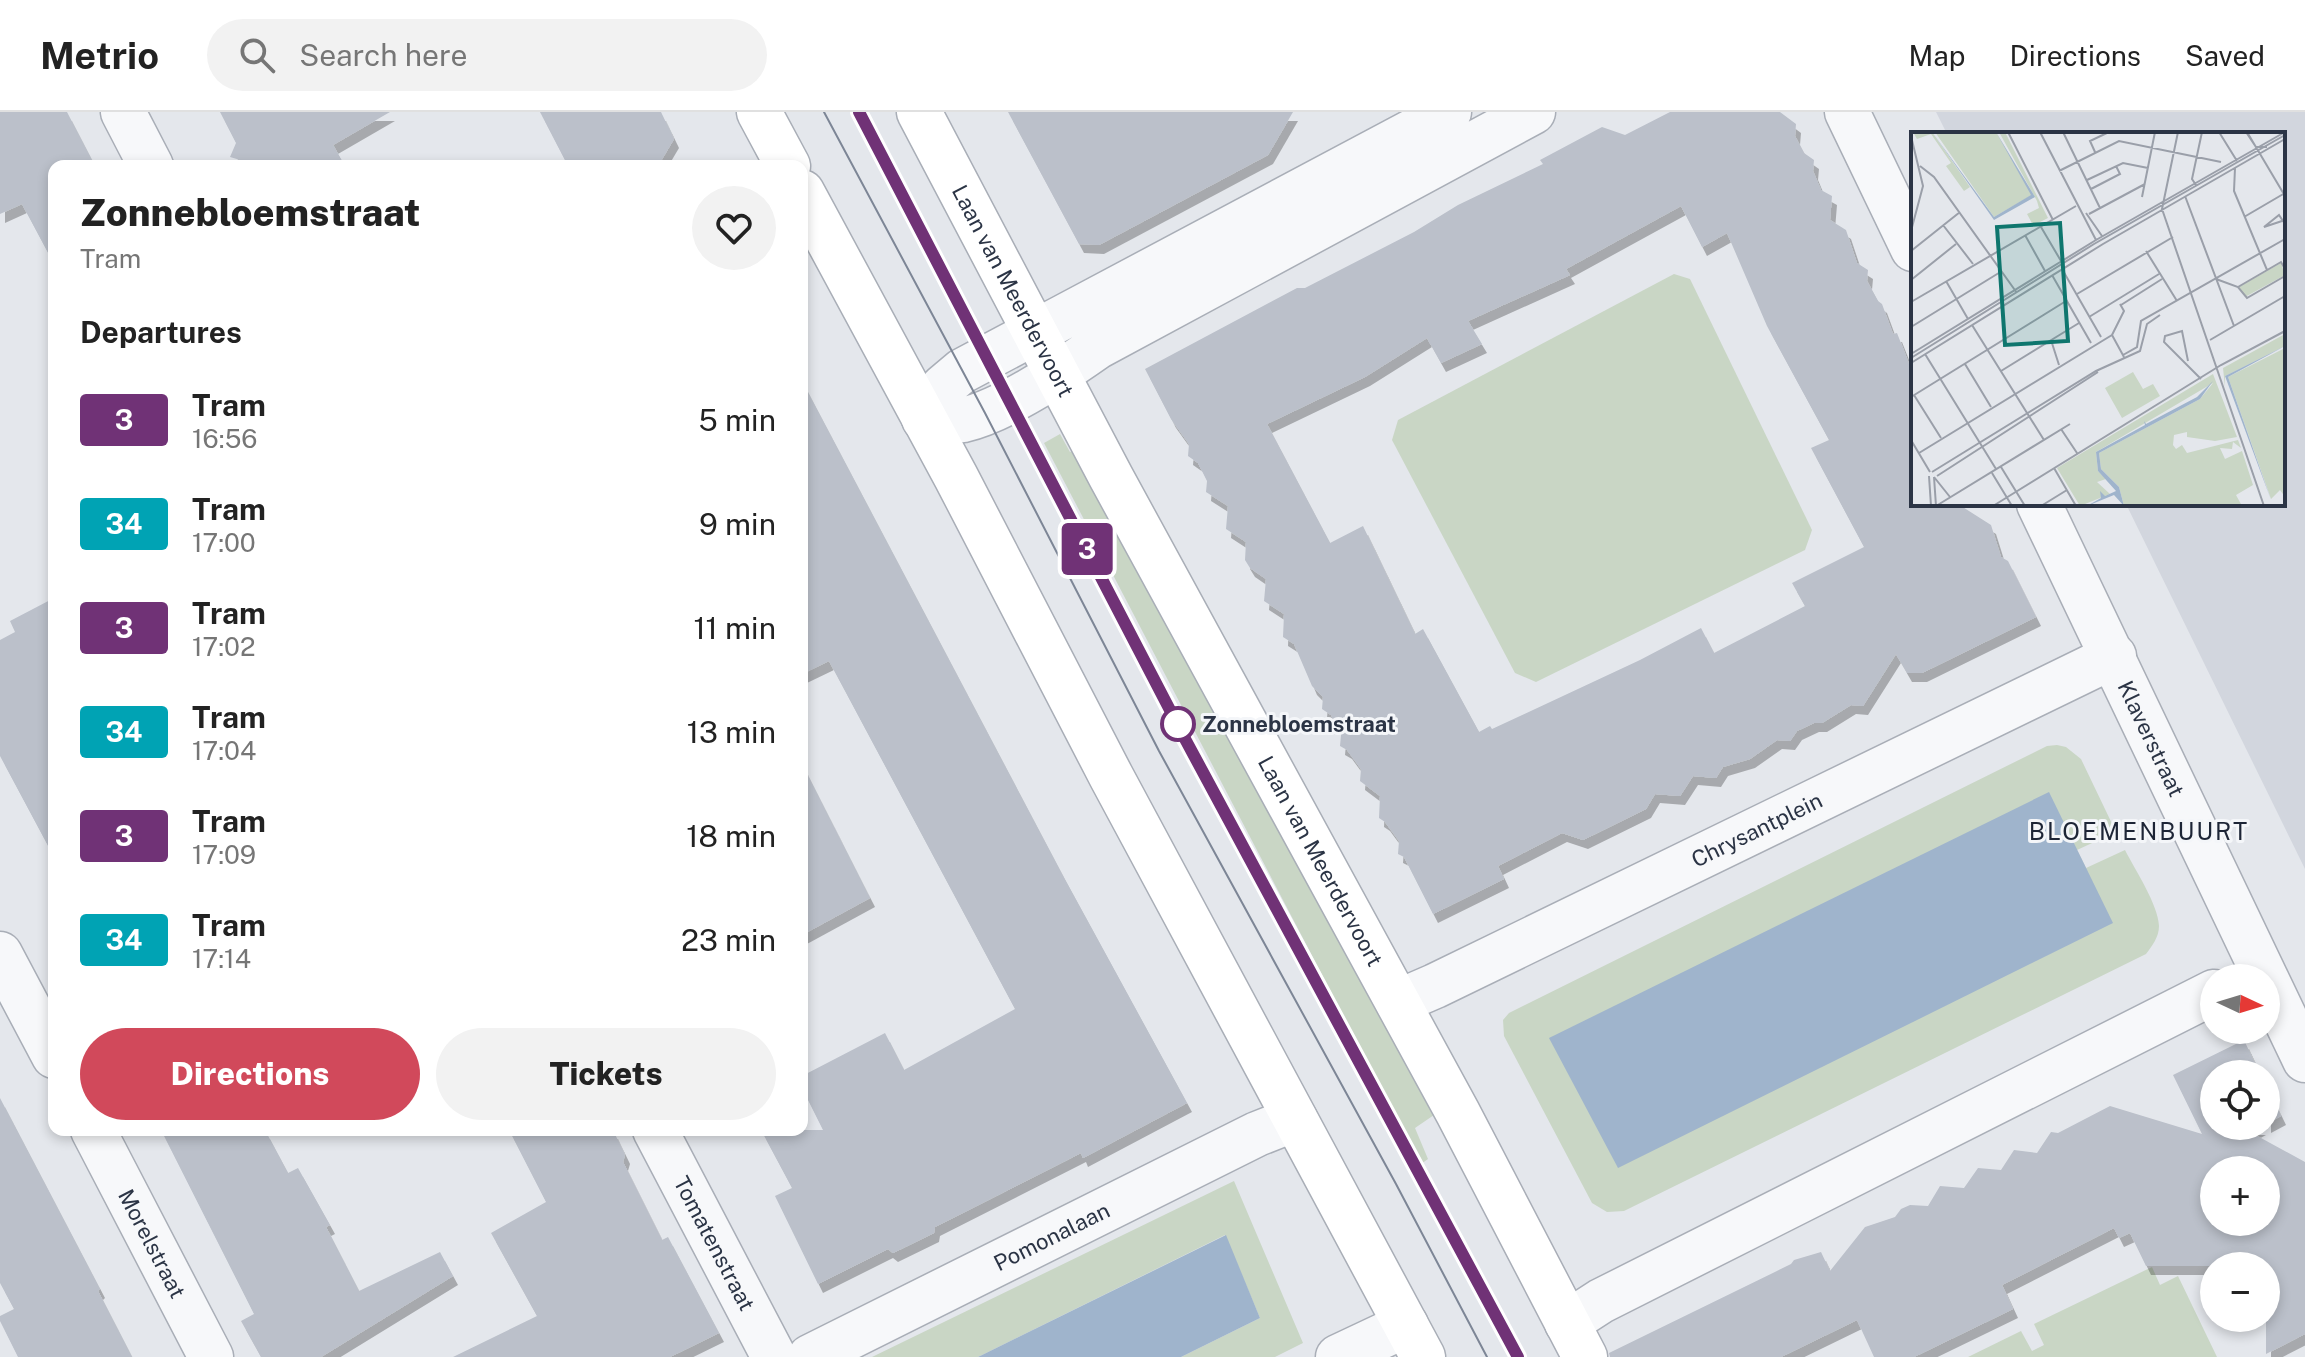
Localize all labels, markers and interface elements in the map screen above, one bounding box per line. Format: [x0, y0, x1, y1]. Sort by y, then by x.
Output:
search box [207, 19, 767, 91]
text: Metrio [40, 33, 159, 78]
icon: search [235, 33, 279, 77]
text: Search here [299, 37, 468, 73]
text: Map [1909, 39, 1965, 72]
text: Directions [2009, 39, 2141, 72]
text: Saved [2185, 39, 2265, 72]
inset map [1911, 132, 2285, 506]
street label: Laan van Meerdervoort [947, 181, 1079, 401]
button: heart [692, 186, 776, 270]
text: Zonnebloemstraat [80, 190, 420, 235]
text: Tram [80, 243, 141, 274]
text: Departures [80, 314, 242, 350]
text: Tram [192, 387, 266, 423]
text: 5 min [699, 402, 776, 438]
text: 3 [115, 403, 133, 436]
text: 16:56 [192, 423, 257, 454]
text: Tram [192, 491, 266, 527]
text: 9 min [699, 506, 776, 542]
text: 34 [106, 507, 142, 540]
line badge: 3 [1061, 523, 1113, 575]
text: 17:00 [192, 527, 256, 558]
text: 3 [1078, 532, 1096, 565]
text: Tram [192, 595, 266, 631]
text: 11 min [693, 610, 776, 646]
text: 3 [115, 611, 133, 644]
text: 17:02 [192, 631, 255, 662]
street label: Klaverstraat [2112, 676, 2190, 801]
text: Tram [192, 699, 266, 735]
marker: Zonnebloemstraat [1161, 707, 1195, 741]
place label: Zonnebloemstraat [1202, 711, 1396, 737]
text: 13 min [687, 714, 776, 750]
text: 34 [106, 715, 142, 748]
text: 17:04 [192, 735, 256, 766]
street label: Laan van Meerdervoort [1253, 752, 1388, 971]
street label: Chrysantplein [1687, 787, 1826, 872]
text: Tram [192, 803, 266, 839]
district label: BLOEMENBUURT [2029, 817, 2249, 845]
text: 18 min [686, 818, 776, 854]
text: 3 [115, 819, 133, 852]
text: 17:09 [192, 839, 256, 870]
text: Tram [192, 907, 266, 943]
text: 23 min [681, 922, 776, 958]
text: 34 [106, 923, 142, 956]
text: 17:14 [192, 943, 251, 974]
north arrow [2200, 964, 2280, 1044]
map controls [2200, 964, 2280, 1332]
button: Directions [80, 1028, 420, 1120]
button: Tickets [436, 1028, 776, 1120]
button: locate [2200, 1060, 2280, 1140]
button: + [2200, 1156, 2280, 1236]
street label: Tomatenstraat [669, 1172, 760, 1315]
street label: Morelstraat [113, 1185, 191, 1302]
street label: Pomonalaan [989, 1197, 1114, 1276]
button: − [2200, 1252, 2280, 1332]

